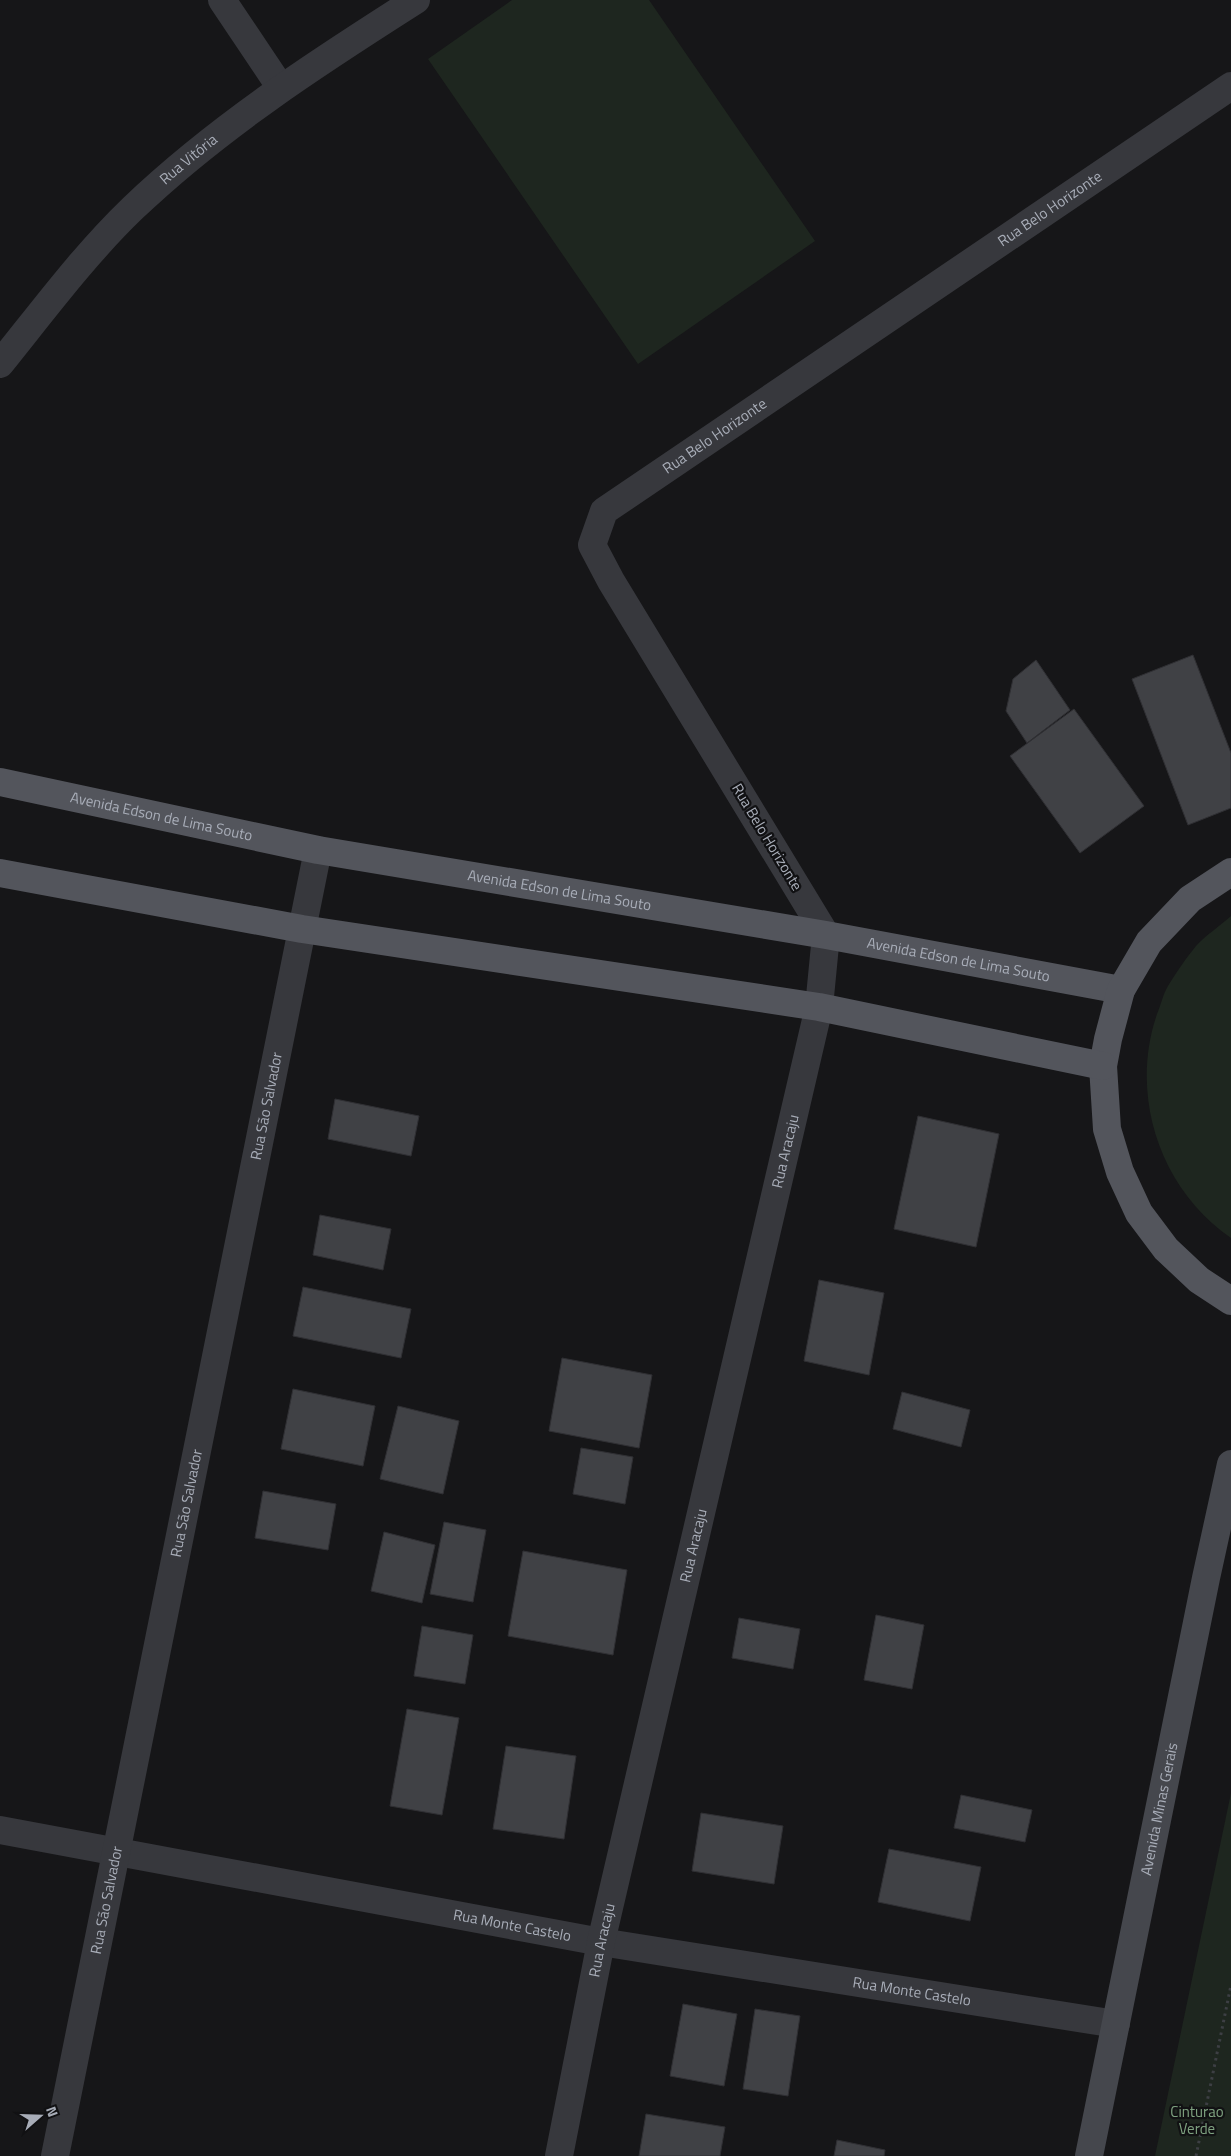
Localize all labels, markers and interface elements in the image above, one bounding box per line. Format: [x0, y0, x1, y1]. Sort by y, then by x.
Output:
street label: Rua Vitória [154, 128, 222, 190]
street label: Rua Belo Horizonte [993, 165, 1106, 252]
street label: Rua Belo Horizonte [658, 392, 771, 479]
street label: Rua Belo Horizonte [726, 779, 809, 895]
street label: Avenida Edson de Lima Souto [68, 785, 255, 847]
street label: Avenida Edson de Lima Souto [466, 863, 653, 917]
street label: Avenida Edson de Lima Souto [865, 931, 1052, 988]
street label: Rua São Salvador [244, 1050, 288, 1162]
street label: Rua Aracaju [765, 1112, 805, 1190]
street label: Rua São Salvador [164, 1447, 208, 1559]
street label: Rua Aracaju [673, 1506, 713, 1585]
street label: Avenida Minas Gerais [1134, 1740, 1183, 1877]
street label: Rua São Salvador [84, 1844, 128, 1956]
street label: Rua Aracaju [582, 1901, 621, 1979]
street label: Rua Monte Castelo [451, 1903, 573, 1947]
street label: Rua Monte Castelo [851, 1970, 973, 2012]
north arrow [15, 2091, 65, 2141]
park label: Cinturao Verde [1170, 2100, 1224, 2140]
text: N [41, 2103, 64, 2120]

